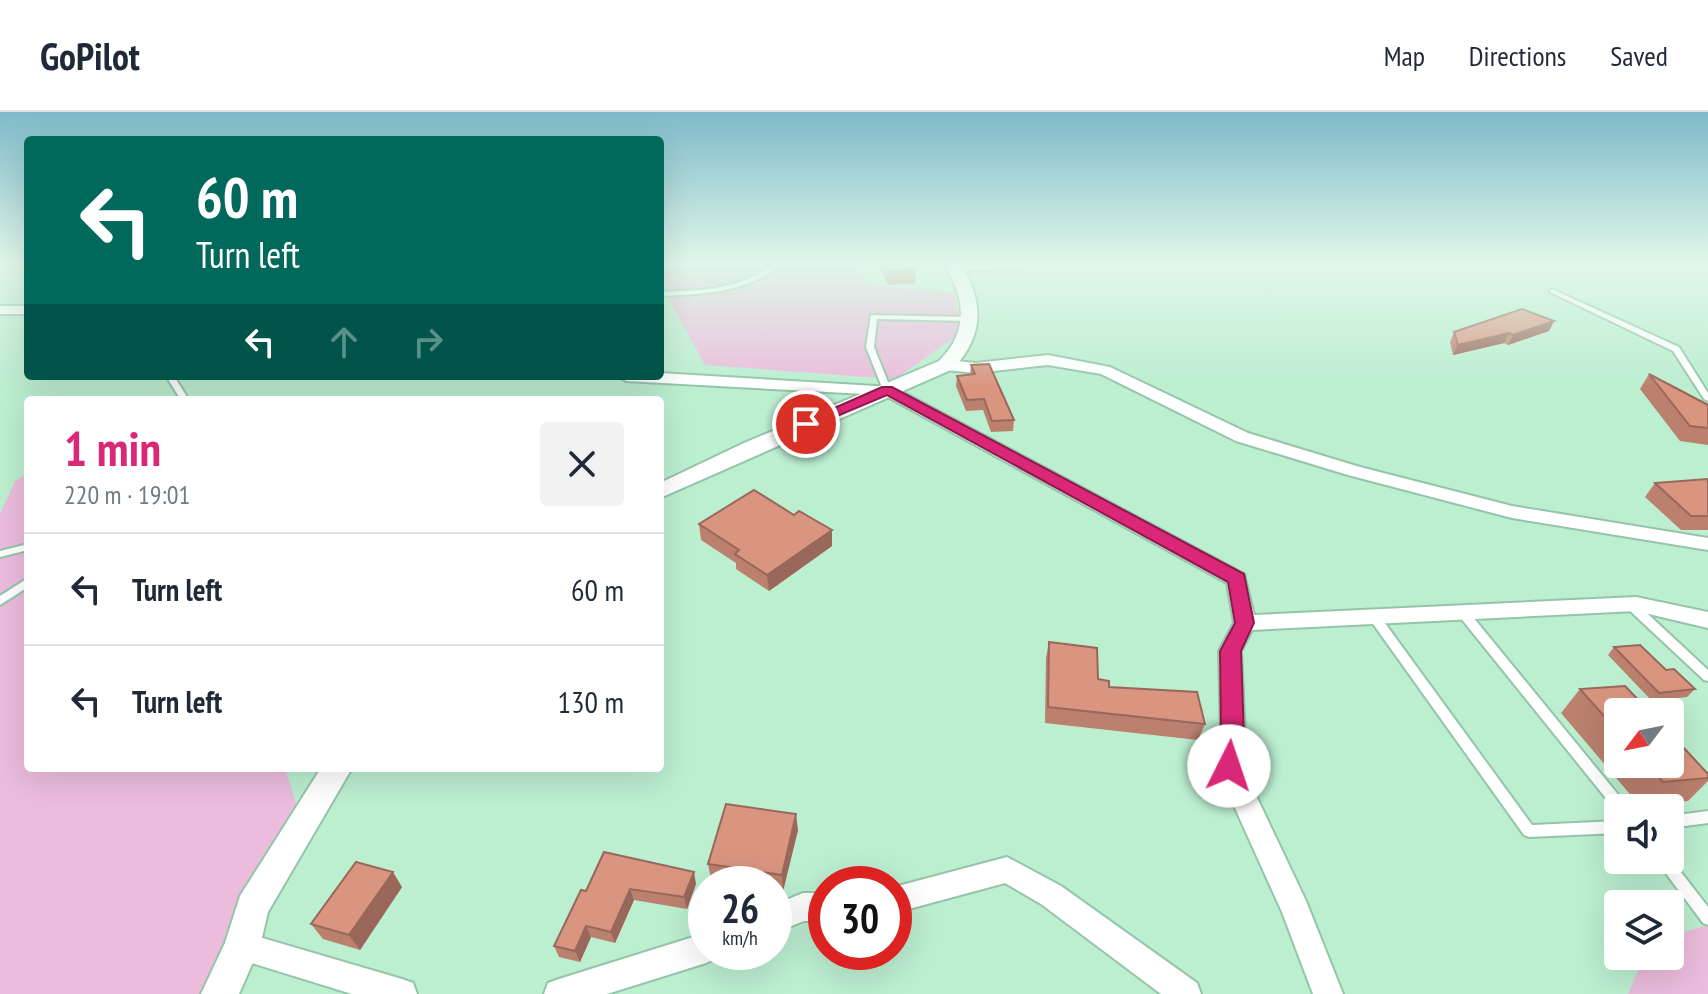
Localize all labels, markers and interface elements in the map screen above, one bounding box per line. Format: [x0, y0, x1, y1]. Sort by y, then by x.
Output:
text: GoPilot [40, 31, 140, 80]
text: Map [1384, 37, 1425, 74]
text: Directions [1469, 37, 1566, 74]
text: Saved [1610, 37, 1668, 74]
text: 60 m [196, 161, 298, 233]
icon: left [64, 168, 168, 272]
text: Turn left [196, 231, 300, 278]
icon: left [238, 320, 282, 364]
icon: ahead [322, 320, 366, 364]
icon: right [406, 320, 450, 364]
pin [772, 390, 840, 458]
icon: arrive [784, 402, 828, 446]
text: 1 min [64, 417, 161, 479]
button: close [540, 422, 624, 506]
text: 220 m · 19:01 [64, 478, 190, 511]
icon: left [64, 567, 108, 611]
text: Turn left [132, 570, 222, 609]
text: 60 m [571, 570, 624, 609]
icon: left [64, 679, 108, 723]
text: Turn left [132, 682, 222, 721]
text: 130 m [558, 682, 624, 721]
north arrow [1604, 698, 1684, 778]
map controls [1604, 698, 1684, 970]
position arrow [1187, 724, 1271, 808]
button: sound [1604, 794, 1684, 874]
speed limit sign: 30 [808, 866, 912, 970]
text: 26 [721, 882, 759, 934]
button: layers [1604, 890, 1684, 970]
text: km/h [722, 925, 758, 951]

